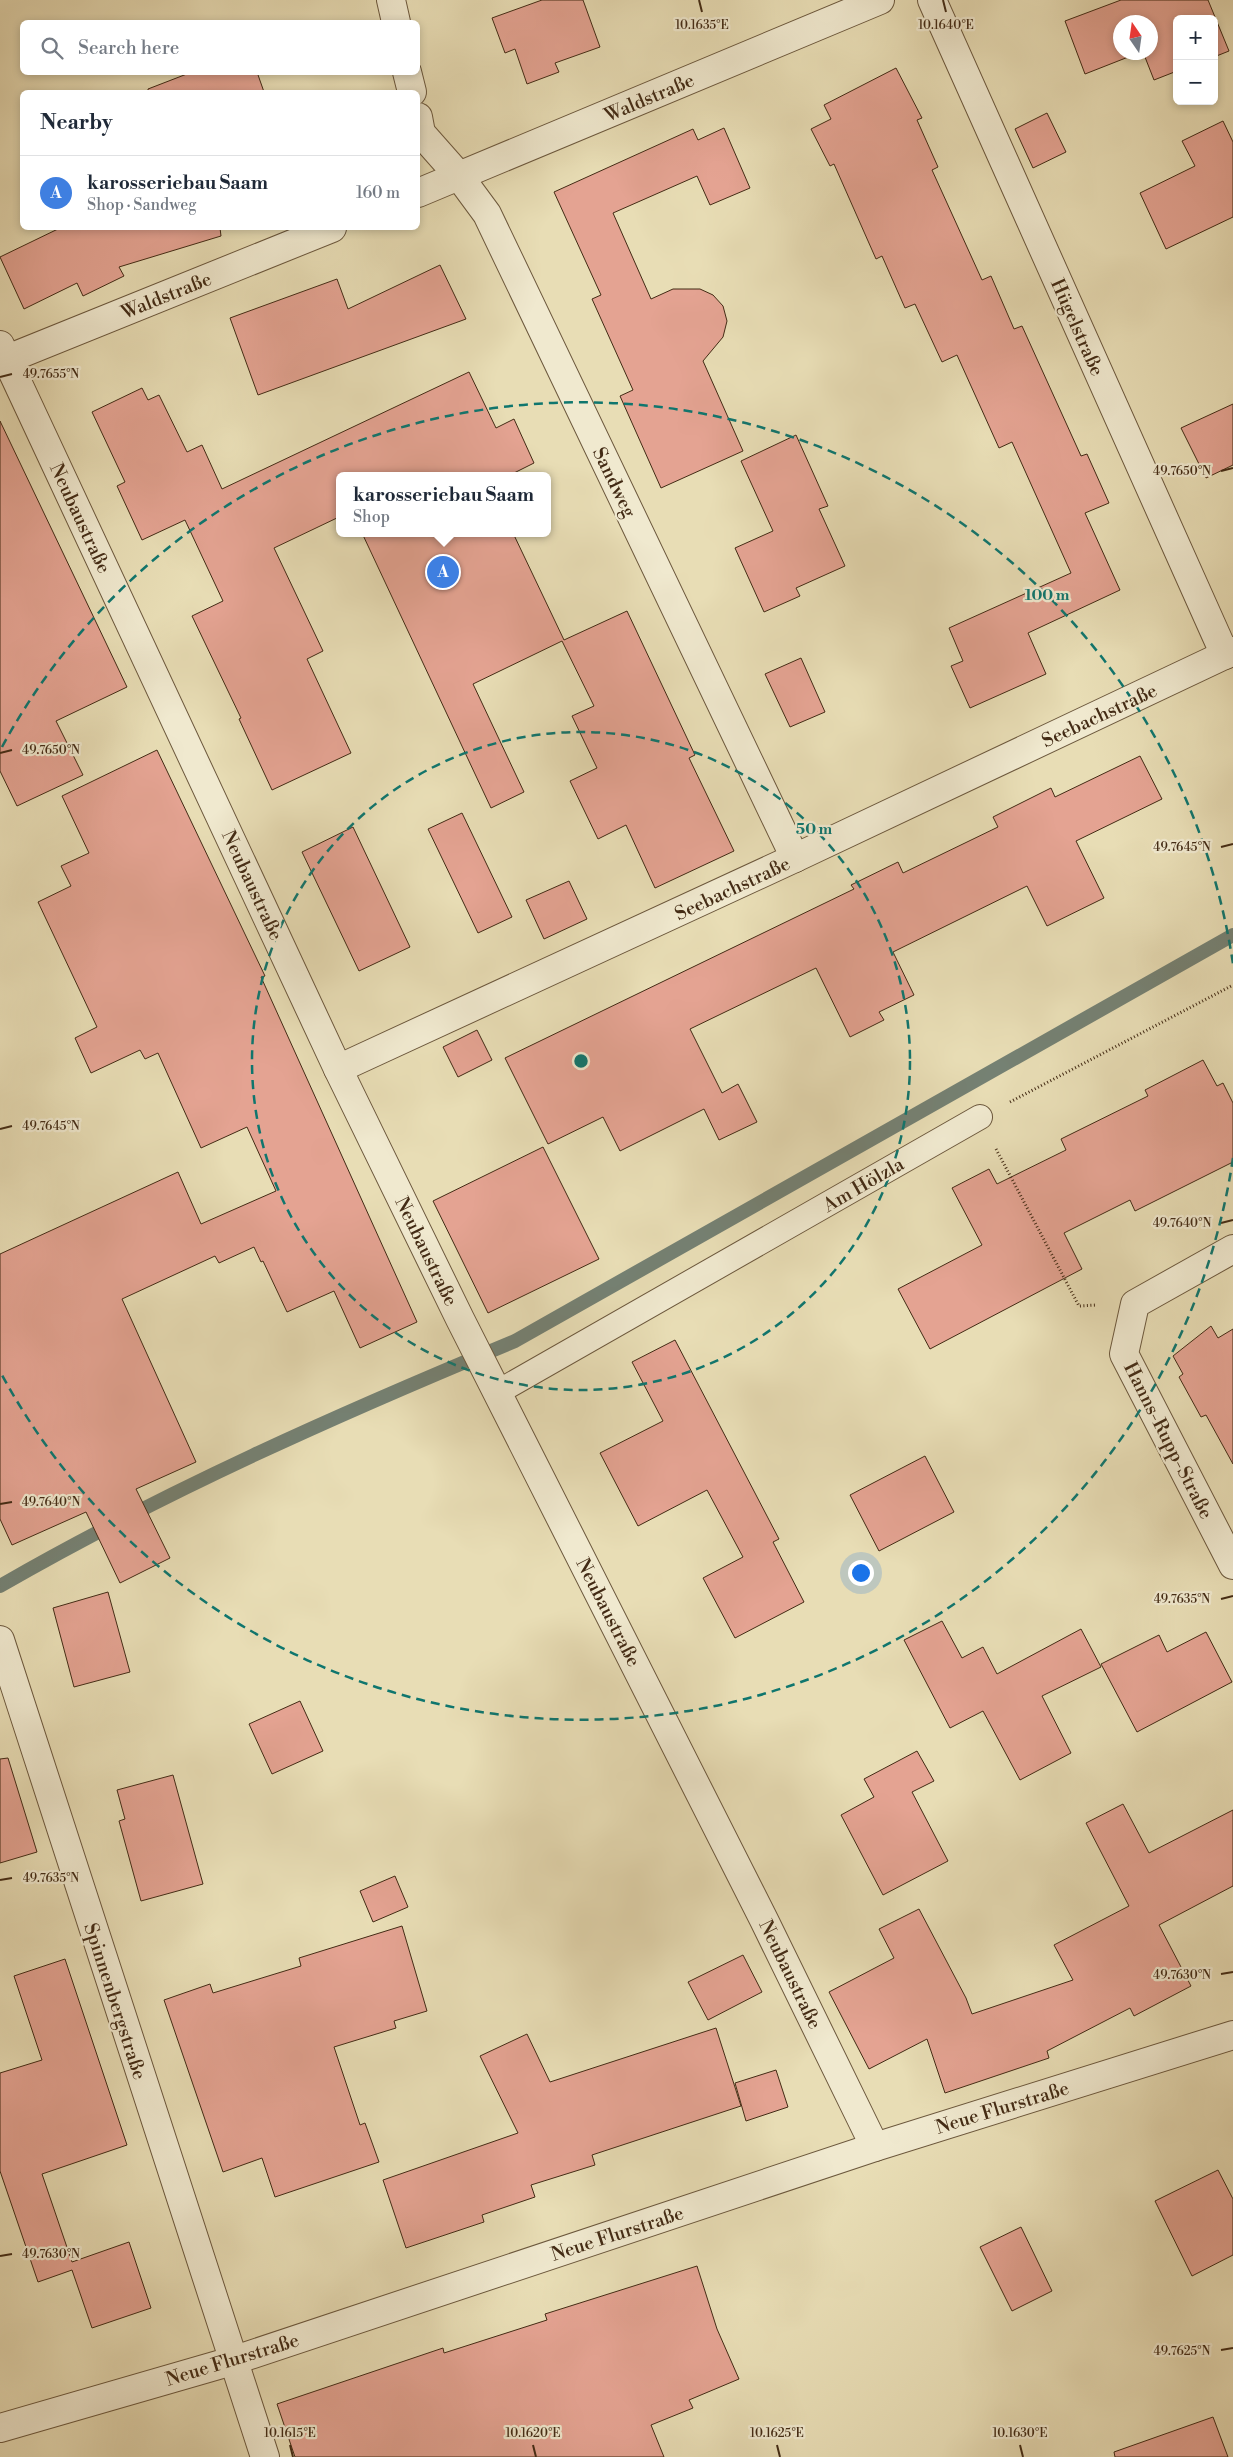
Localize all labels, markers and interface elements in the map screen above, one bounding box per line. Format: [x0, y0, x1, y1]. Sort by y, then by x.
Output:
north arrow [1113, 15, 1158, 60]
map controls [1173, 15, 1218, 105]
button: + [1173, 15, 1218, 60]
text: 10.1635°E [675, 18, 729, 33]
text: 10.1640°E [918, 18, 974, 33]
search box [20, 20, 420, 75]
icon: search [38, 34, 66, 62]
text: Search here [78, 36, 179, 60]
button: − [1173, 60, 1218, 105]
street label: Waldstraße [600, 68, 698, 128]
text: Nearby [40, 110, 113, 136]
text: karosseriebau Saam [87, 171, 268, 195]
text: A [50, 183, 62, 203]
text: 160 m [356, 183, 400, 203]
text: Shop · Sandweg [87, 195, 197, 215]
street label: Waldstraße [117, 267, 215, 325]
street label: Hügelstraße [1045, 275, 1109, 380]
text: 49.7655°N [23, 367, 79, 382]
street label: Sandweg [587, 443, 641, 522]
street label: Neubaustraße [44, 460, 116, 577]
text: 49.7650°N [1153, 464, 1211, 479]
popup [336, 472, 551, 537]
text: karosseriebau Saam [353, 483, 534, 507]
text: Shop [353, 507, 390, 527]
pin: A [427, 553, 459, 591]
text: 100 m [1025, 586, 1070, 605]
street label: Seebachstraße [1038, 679, 1161, 753]
text: 49.7650°N [22, 743, 80, 758]
text: 50 m [796, 820, 832, 839]
street label: Neubaustraße [216, 827, 288, 944]
text: 49.7645°N [1153, 840, 1211, 855]
street label: Seebachstraße [671, 852, 794, 926]
centre of rings [572, 1052, 590, 1070]
text: 49.7645°N [22, 1119, 80, 1134]
street label: Am Hölzla [818, 1152, 909, 1218]
street label: Neubaustraße [389, 1193, 463, 1310]
text: 49.7640°N [1153, 1216, 1211, 1231]
street label: Hanns-Rupp-Straße [1118, 1358, 1218, 1523]
text: 49.7640°N [22, 1495, 80, 1510]
street label: Neubaustraße [570, 1554, 646, 1671]
your location [848, 1560, 874, 1586]
text: 49.7635°N [1154, 1592, 1210, 1607]
text: 49.7635°N [23, 1871, 79, 1886]
street label: Neubaustraße [753, 1916, 827, 2033]
street label: Spinnenbergstraße [78, 1920, 152, 2083]
text: 49.7630°N [1153, 1968, 1211, 1983]
street label: Neue Flurstraße [933, 2076, 1072, 2140]
street label: Neue Flurstraße [548, 2201, 687, 2267]
text: 49.7630°N [22, 2247, 80, 2262]
street label: Neue Flurstraße [163, 2328, 302, 2392]
text: 49.7625°N [1154, 2344, 1210, 2359]
text: 10.1615°E [264, 2426, 316, 2441]
text: 10.1620°E [505, 2426, 561, 2441]
text: 10.1625°E [750, 2426, 804, 2441]
text: 10.1630°E [993, 2426, 1047, 2441]

